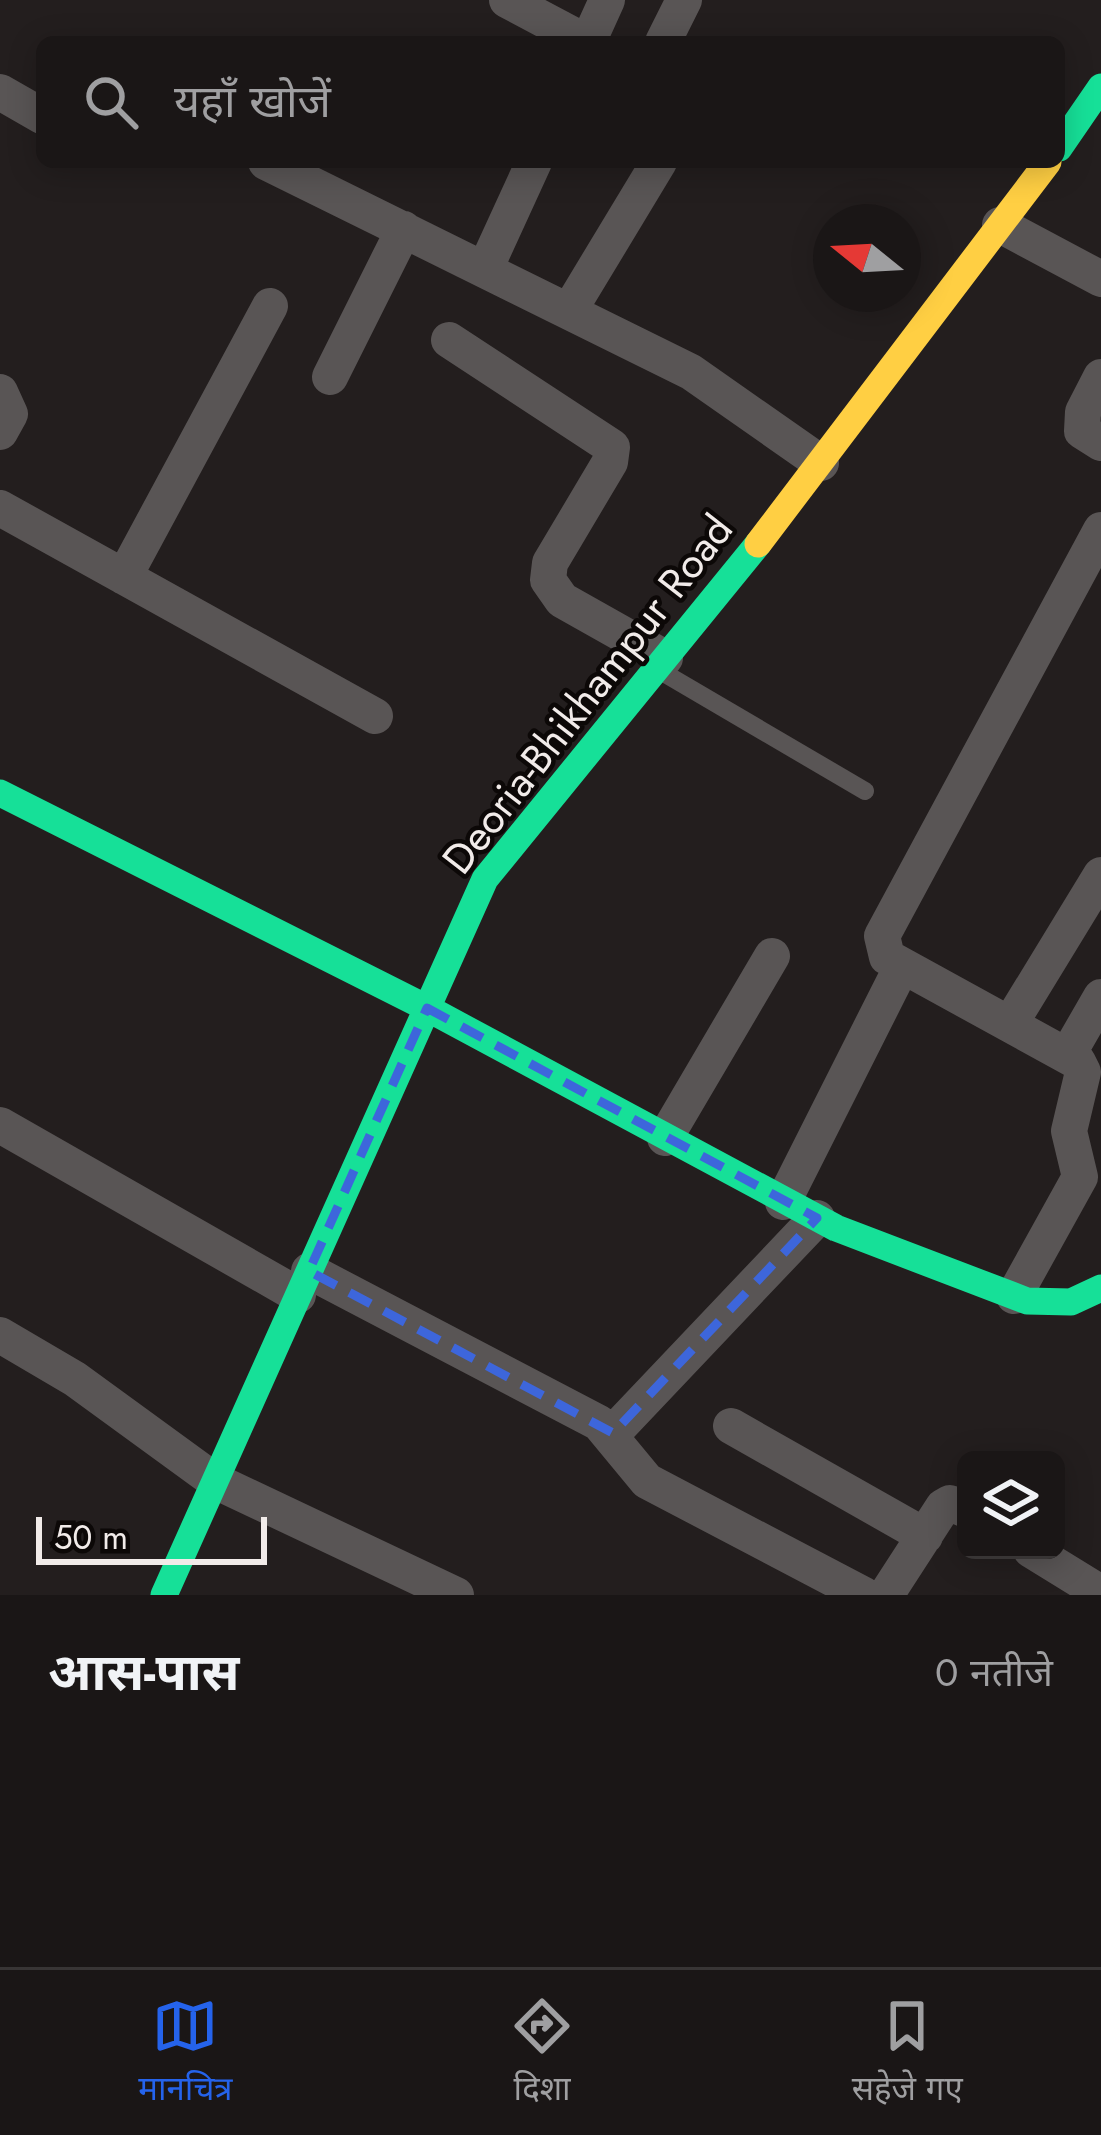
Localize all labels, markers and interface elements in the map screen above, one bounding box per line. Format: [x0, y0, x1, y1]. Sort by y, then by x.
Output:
search box [36, 36, 1065, 168]
icon: search [78, 69, 144, 135]
text: यहाँ खोजें [174, 69, 331, 134]
north arrow [813, 204, 921, 312]
street label: Deoria-Bhikhampur Road [428, 502, 747, 887]
map controls [957, 1451, 1065, 1559]
button: layers [957, 1451, 1065, 1559]
scale bar [36, 1511, 267, 1564]
text: 50 m [54, 1514, 128, 1561]
text: आस-पास [48, 1635, 239, 1709]
text: 0 नतीजे [935, 1644, 1053, 1701]
tab: मानचित्र [138, 1993, 233, 2113]
tab: दिशा [509, 1993, 575, 2113]
tab: सहेजे गए [852, 1993, 963, 2113]

